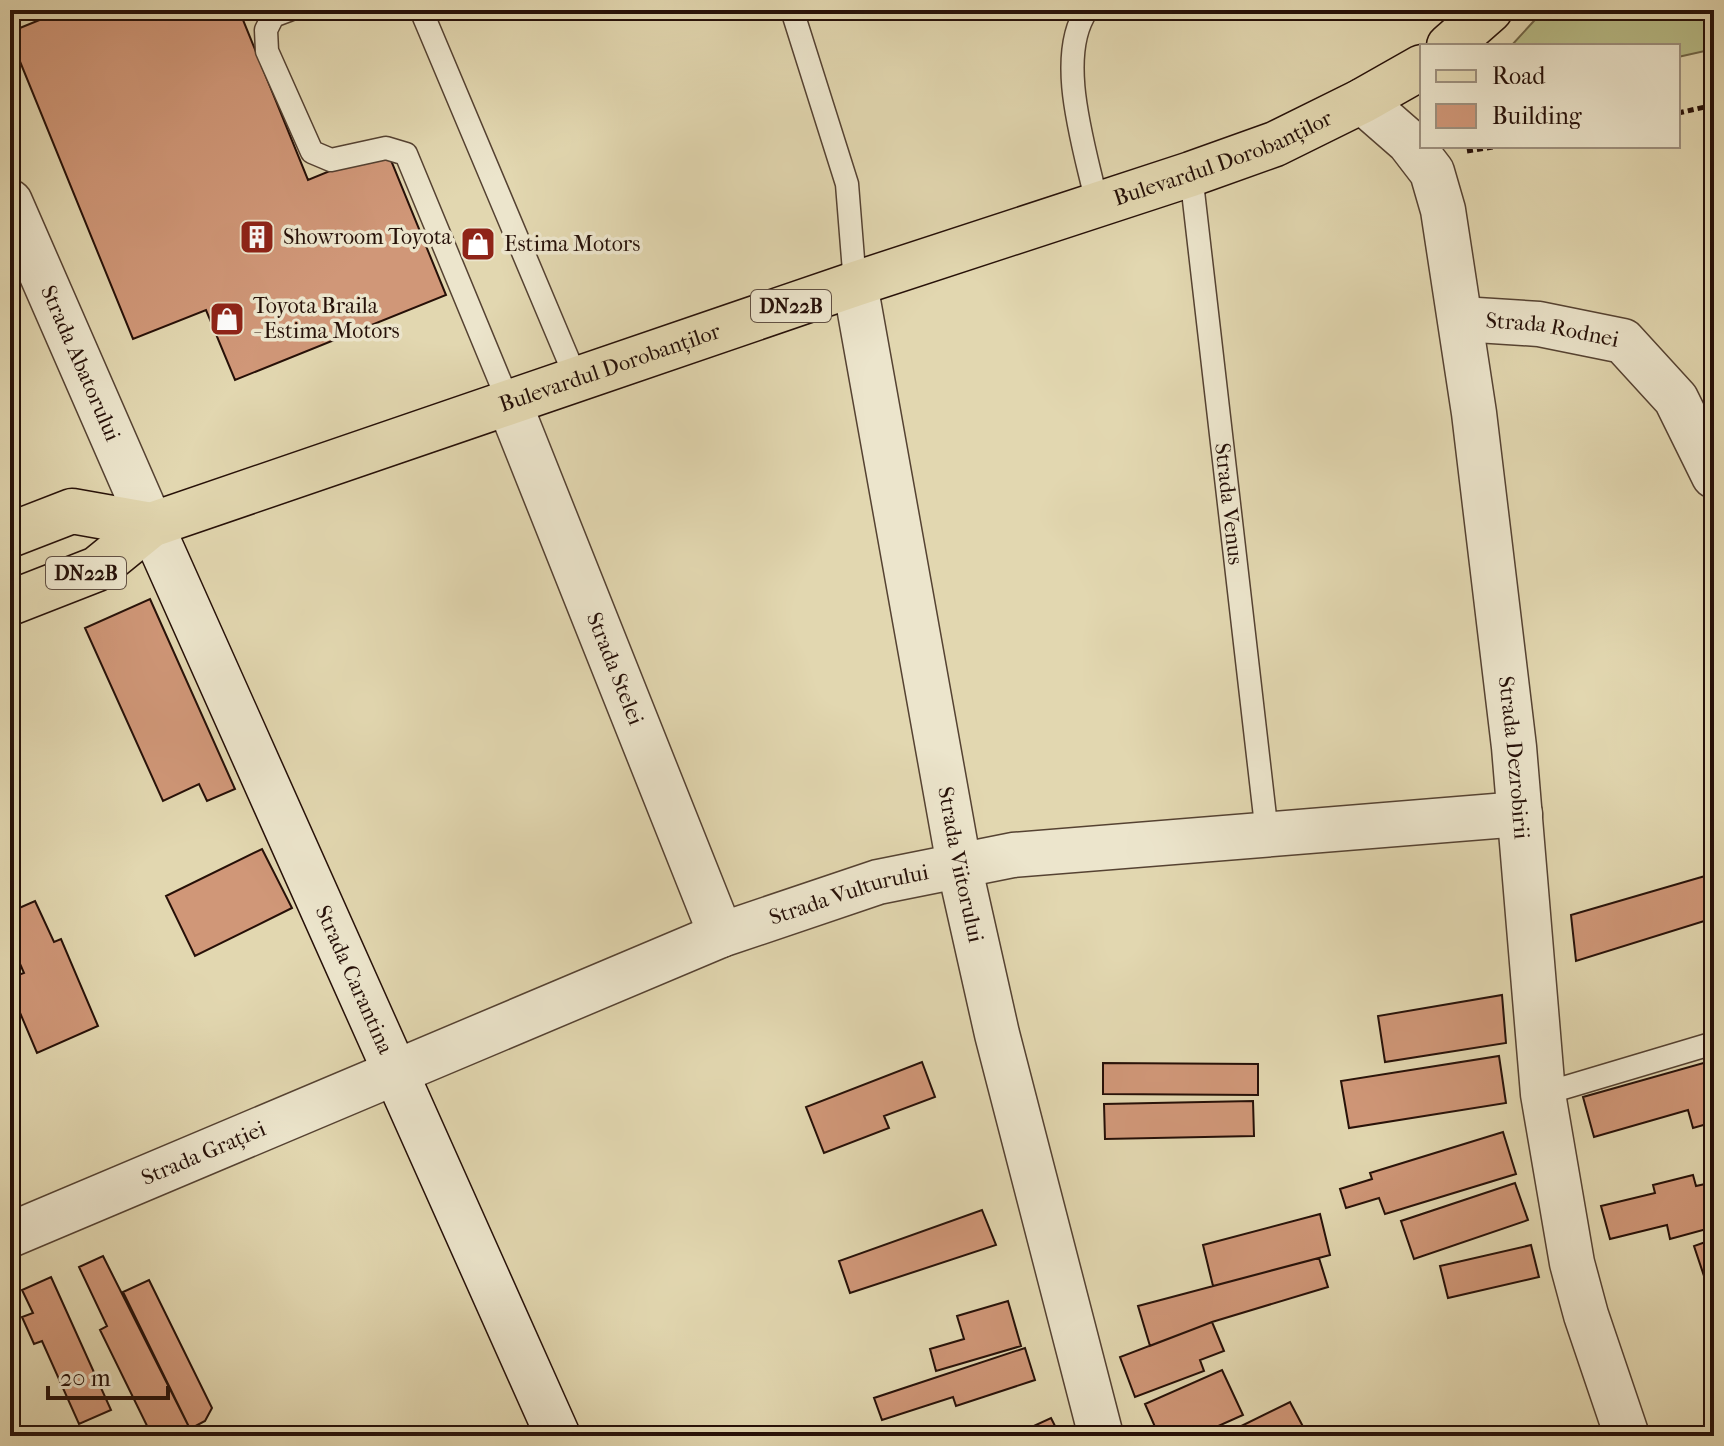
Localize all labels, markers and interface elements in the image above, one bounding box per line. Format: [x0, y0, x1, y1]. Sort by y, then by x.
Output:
legend [1420, 44, 1680, 148]
text: Road [1492, 62, 1546, 90]
text: Building [1492, 102, 1583, 130]
street label: Bulevardul Dorobanților [1110, 105, 1337, 211]
building icon: Showroom Toyota [238, 218, 276, 256]
place label: Showroom Toyota [283, 224, 453, 250]
shop icon: Estima Motors [459, 225, 497, 263]
place label: Estima Motors [504, 231, 640, 257]
street label: Strada Abatorului [35, 281, 126, 446]
road number: DN22B [751, 290, 831, 322]
place label: Toyota Braila - Estima Motors [253, 293, 400, 344]
shop icon: Toyota Braila - Estima Motors [208, 300, 246, 338]
street label: Strada Rodnei [1485, 308, 1622, 353]
street label: Bulevardul Dorobanților [496, 318, 724, 418]
street label: Strada Venus [1209, 441, 1249, 566]
road number: DN22B [46, 557, 126, 589]
street label: Strada Stelei [581, 609, 649, 729]
street label: Strada Dezrobirii [1493, 675, 1535, 841]
street label: Strada Viitorului [932, 784, 989, 945]
street label: Strada Vulturului [766, 859, 931, 931]
street label: Strada Carantina [310, 901, 399, 1059]
street label: Strada Grației [137, 1115, 270, 1191]
scale bar [48, 1350, 168, 1400]
text: 20 m [60, 1364, 111, 1392]

